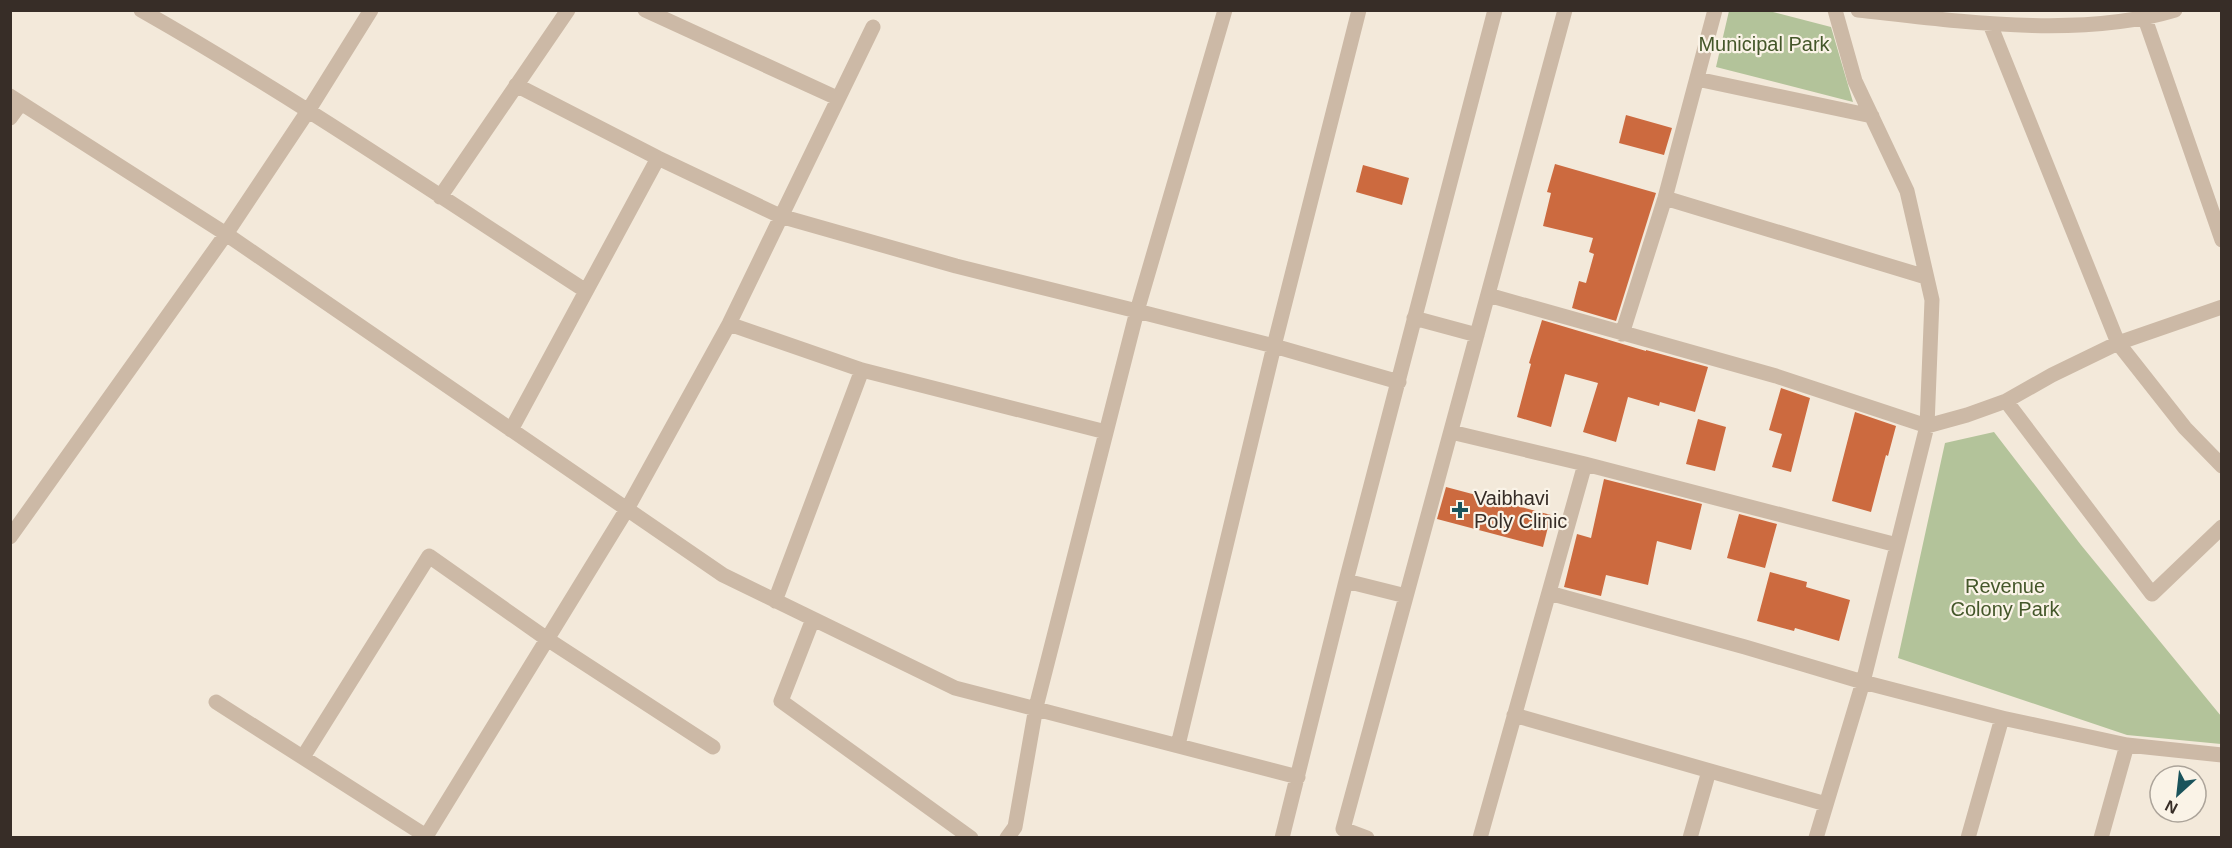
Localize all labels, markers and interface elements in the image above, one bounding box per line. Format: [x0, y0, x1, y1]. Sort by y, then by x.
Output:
park label: Municipal Park [1698, 33, 1831, 55]
place label: Vaibhavi Poly Clinic [1474, 487, 1567, 532]
marker: Vaibhavi Poly Clinic [1451, 501, 1469, 519]
park label: Revenue Colony Park [1951, 575, 2060, 620]
north arrow [2148, 764, 2208, 824]
text: N [2162, 797, 2180, 817]

